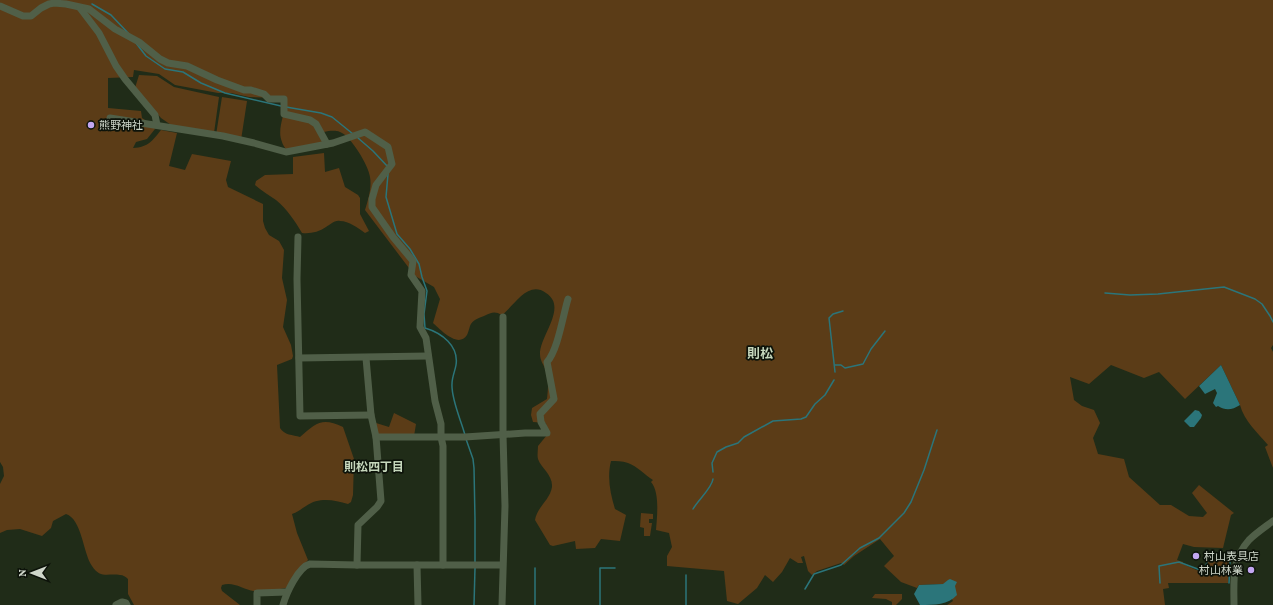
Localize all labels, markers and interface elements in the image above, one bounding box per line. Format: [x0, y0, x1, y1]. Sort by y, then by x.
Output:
place label: 熊野神社 [99, 119, 143, 131]
marker: 熊野神社 [86, 120, 96, 130]
district label: 則松 [747, 346, 773, 361]
district label: 則松四丁目 [344, 460, 404, 474]
place label: 村山表具店 [1204, 550, 1259, 562]
marker: 村山表具店 [1191, 551, 1201, 561]
north arrow [12, 553, 52, 593]
place label: 村山林業 [1199, 564, 1243, 576]
marker: 村山林業 [1246, 565, 1256, 575]
text: N [16, 569, 28, 577]

